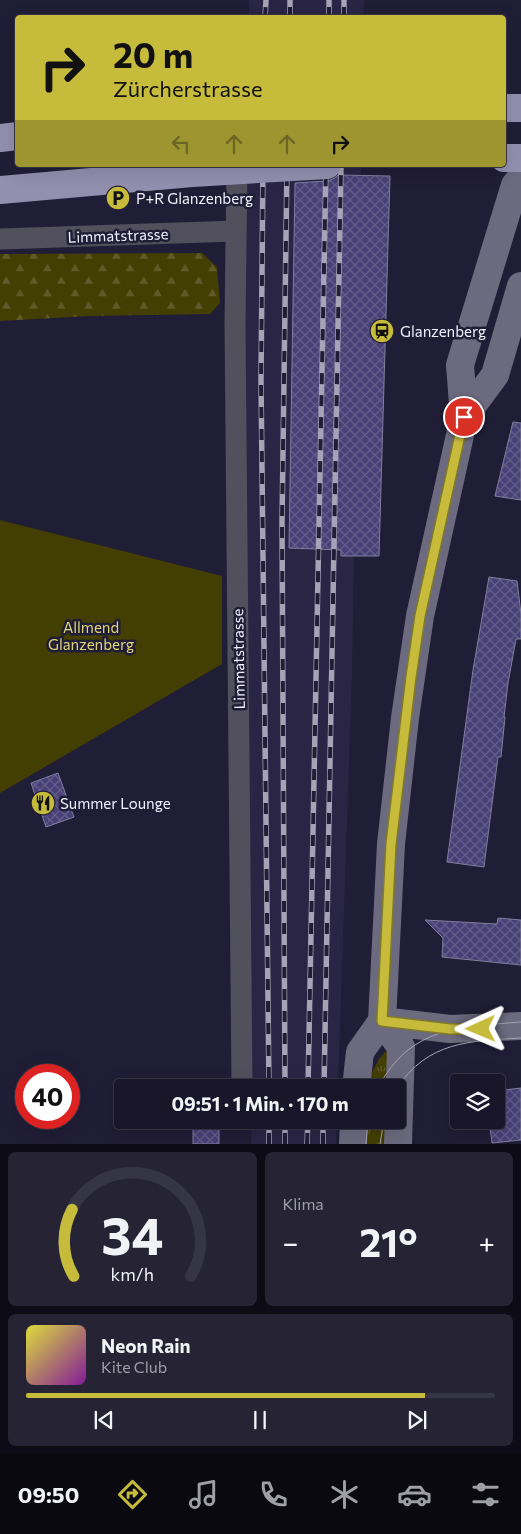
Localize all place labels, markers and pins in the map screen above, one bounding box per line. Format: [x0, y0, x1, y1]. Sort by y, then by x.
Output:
parking icon: P+R Glanzenberg [105, 185, 131, 211]
place label: P+R Glanzenberg [136, 189, 253, 207]
station icon: Glanzenberg [369, 318, 395, 344]
place label: Glanzenberg [400, 322, 486, 340]
pin [443, 396, 485, 438]
restaurant icon: Summer Lounge [30, 790, 56, 816]
place label: Summer Lounge [60, 794, 171, 812]

